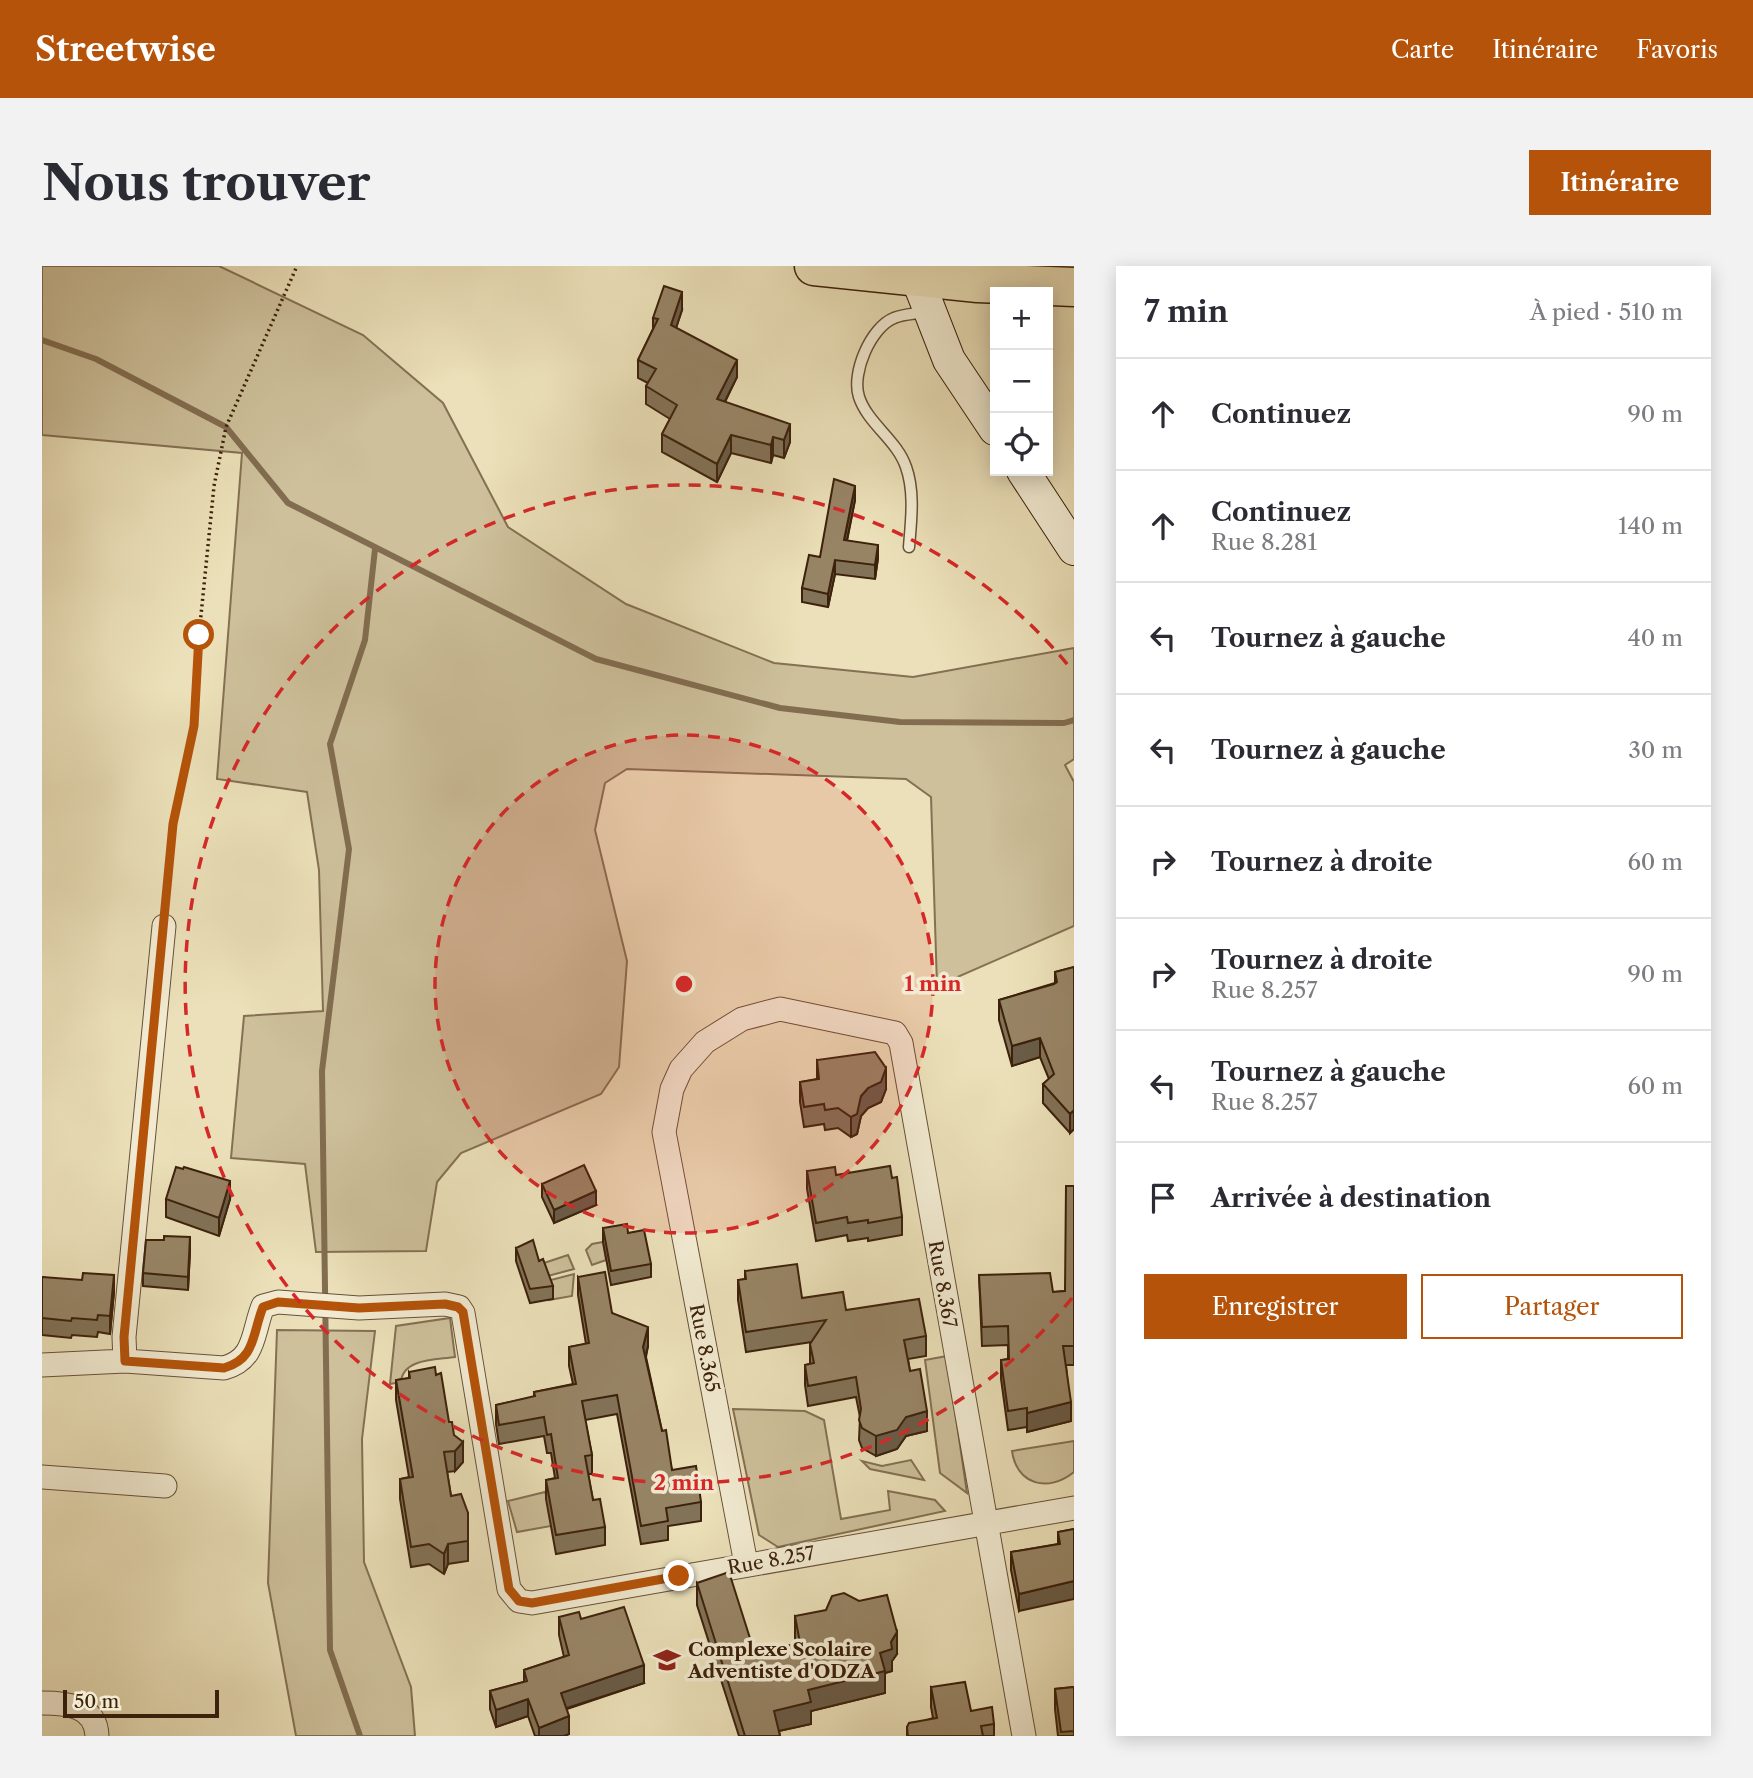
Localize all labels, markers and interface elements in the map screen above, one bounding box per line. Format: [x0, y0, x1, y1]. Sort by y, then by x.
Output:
text: Streetwise [35, 29, 216, 70]
text: Carte [1391, 35, 1454, 64]
text: Itinéraire [1492, 35, 1598, 64]
text: Favoris [1636, 35, 1718, 64]
button: Itinéraire [1529, 150, 1711, 215]
text: Nous trouver [42, 152, 370, 213]
map controls [990, 287, 1053, 476]
button: + [990, 287, 1053, 350]
text: 7 min [1144, 293, 1228, 330]
text: À pied · 510 m [1530, 298, 1683, 326]
button: − [990, 350, 1053, 413]
icon: ahead [1144, 395, 1182, 433]
text: Continuez [1211, 398, 1351, 430]
text: 90 m [1627, 400, 1683, 428]
button: locate [990, 413, 1053, 476]
text: Continuez [1211, 496, 1351, 528]
icon: ahead [1144, 507, 1182, 545]
text: 140 m [1618, 512, 1683, 540]
text: Rue 8.281 [1211, 528, 1317, 556]
route start [183, 619, 214, 650]
icon: left [1144, 619, 1182, 657]
text: Tournez à gauche [1211, 622, 1446, 654]
text: 40 m [1628, 624, 1683, 652]
icon: left [1144, 731, 1182, 769]
text: Tournez à gauche [1211, 734, 1446, 766]
text: 30 m [1628, 736, 1683, 764]
icon: right [1144, 843, 1182, 881]
text: Tournez à droite [1211, 846, 1433, 878]
text: 60 m [1627, 848, 1683, 876]
text: Tournez à droite [1211, 944, 1433, 976]
icon: right [1144, 955, 1182, 993]
text: 90 m [1627, 960, 1683, 988]
text: 1 min [904, 971, 962, 996]
centre of rings [672, 972, 696, 996]
text: Rue 8.257 [1211, 976, 1318, 1004]
text: Tournez à gauche [1211, 1056, 1446, 1088]
icon: left [1144, 1067, 1182, 1105]
text: 60 m [1627, 1072, 1683, 1100]
text: Rue 8.257 [1211, 1088, 1318, 1116]
icon: arrive [1144, 1179, 1182, 1217]
text: Arrivée à destination [1211, 1182, 1491, 1214]
street label: Rue 8.367 [924, 1239, 962, 1330]
button: Enregistrer [1144, 1274, 1407, 1339]
button: Partager [1421, 1274, 1683, 1339]
street label: Rue 8.365 [685, 1302, 724, 1394]
text: 2 min [654, 1470, 715, 1495]
street label: Rue 8.257 [726, 1541, 817, 1579]
route end [663, 1560, 694, 1591]
place label: Complexe Scolaire Adventiste d'ODZA [687, 1638, 876, 1683]
school or university icon: Complexe Scolaire Adventiste d'ODZA [652, 1645, 682, 1675]
scale bar [63, 1687, 219, 1719]
text: 50 m [74, 1690, 119, 1713]

